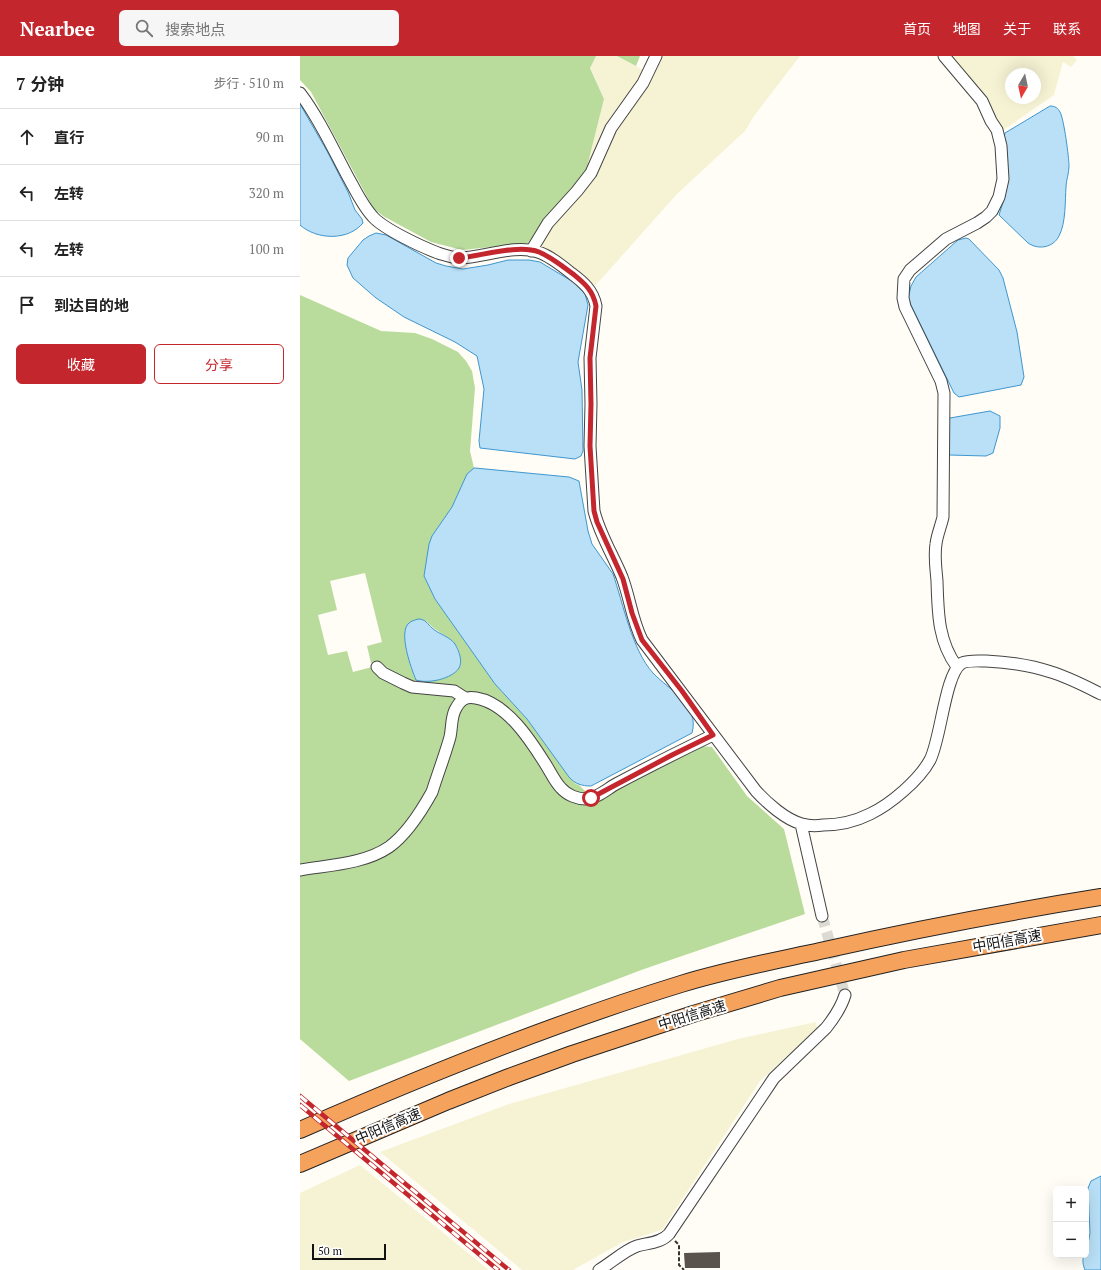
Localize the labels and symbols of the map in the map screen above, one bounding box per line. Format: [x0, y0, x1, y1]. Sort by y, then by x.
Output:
north arrow [1005, 68, 1041, 104]
route end [450, 249, 468, 267]
route start [582, 789, 600, 807]
street label: 中阳信高速 [971, 925, 1043, 956]
street label: 中阳信高速 [656, 995, 728, 1034]
street label: 中阳信高速 [352, 1103, 424, 1148]
scale bar [312, 1242, 386, 1261]

